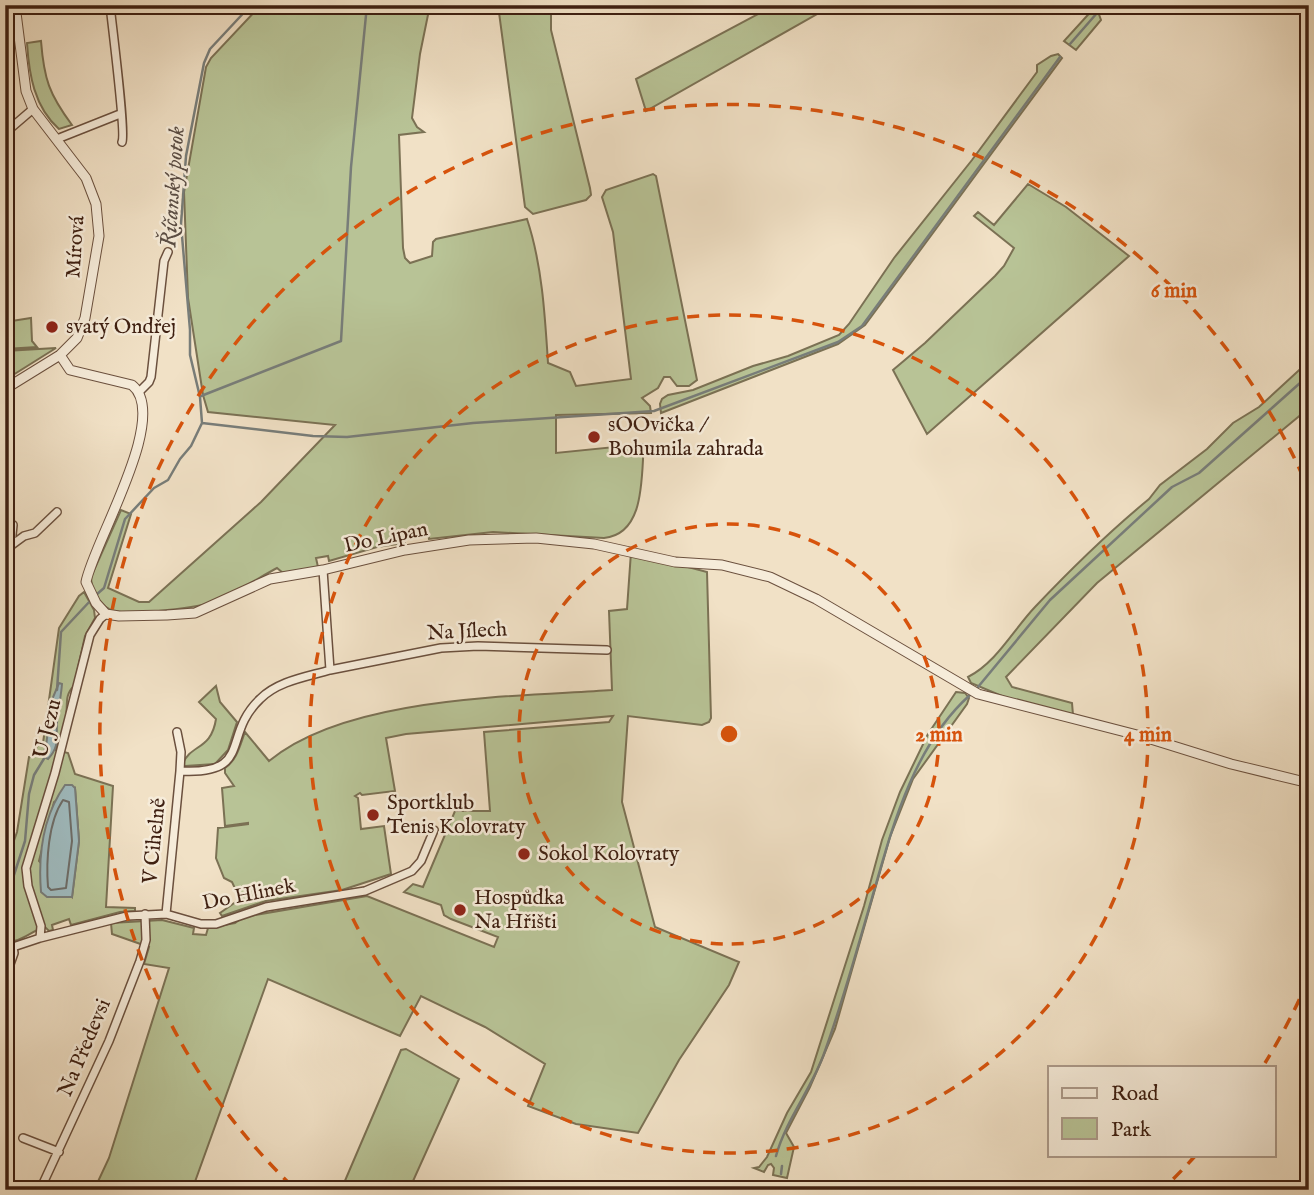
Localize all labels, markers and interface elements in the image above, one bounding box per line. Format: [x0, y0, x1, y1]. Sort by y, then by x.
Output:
water label: Říčanský potok [152, 125, 192, 249]
street label: Mírová [60, 214, 92, 279]
text: 6 min [1151, 278, 1197, 305]
place label: svatý Ondřej [66, 314, 176, 341]
marker: svatý Ondřej [44, 319, 60, 335]
place label: sOOvička / Bohumila zahrada [608, 412, 764, 463]
marker: sOOvička / Bohumila zahrada [586, 429, 602, 445]
street label: Do Lipan [342, 516, 430, 560]
street label: Na Jílech [426, 616, 508, 648]
street label: U Jezu [28, 696, 68, 762]
centre of rings [717, 722, 741, 746]
text: 2 min [915, 722, 963, 749]
text: 4 min [1124, 722, 1172, 749]
place label: Sportklub Tenis Kolovraty [387, 790, 526, 841]
street label: V Cihelně [137, 796, 173, 886]
marker: Sportklub Tenis Kolovraty [365, 807, 381, 823]
place label: Sokol Kolovraty [538, 841, 680, 868]
marker: Sokol Kolovraty [516, 846, 532, 862]
street label: Do Hlinek [200, 873, 299, 917]
place label: Hospůdka Na Hřišti [474, 885, 565, 936]
marker: Hospůdka Na Hřišti [452, 902, 468, 918]
street label: Na Předevsi [52, 995, 118, 1101]
legend [1048, 1066, 1276, 1156]
text: Road [1111, 1081, 1159, 1108]
text: Park [1111, 1117, 1152, 1144]

